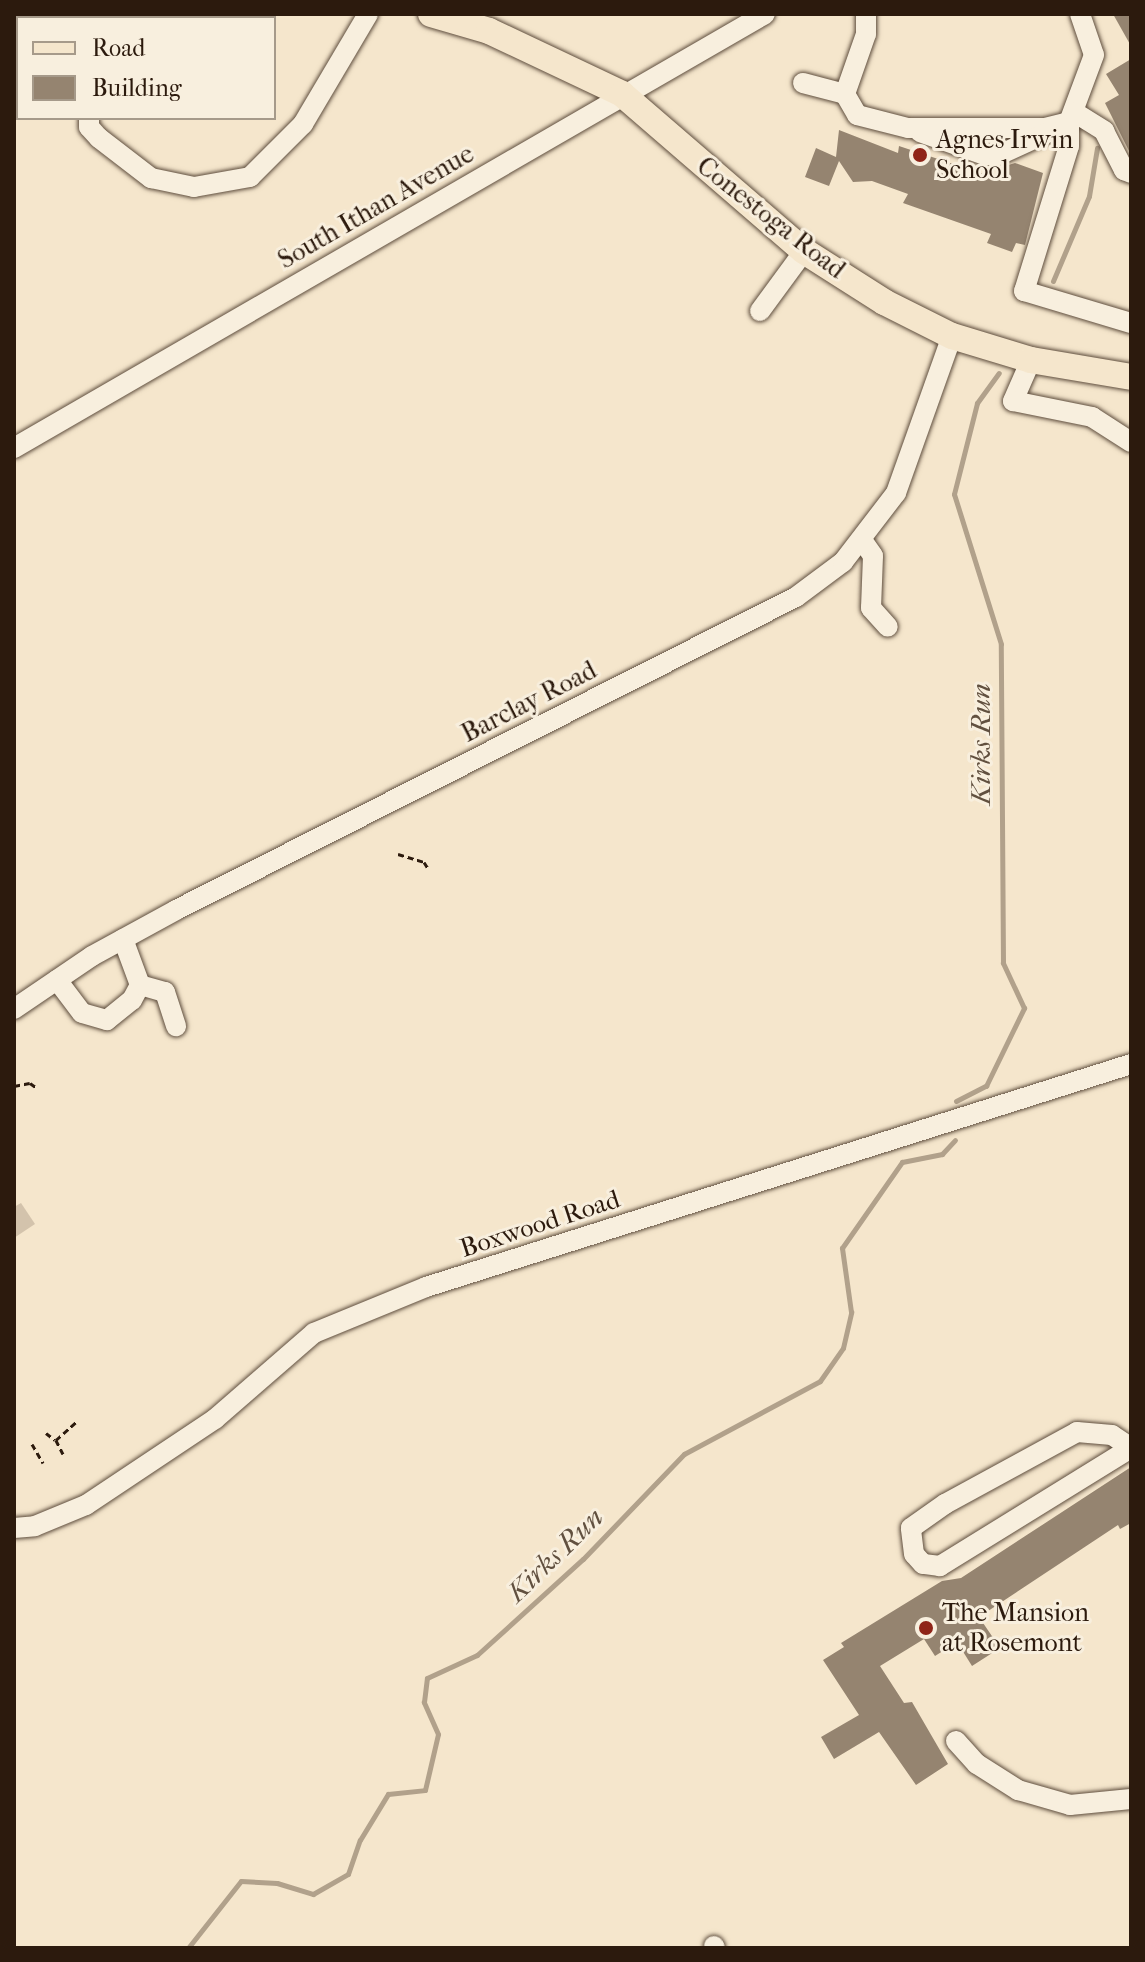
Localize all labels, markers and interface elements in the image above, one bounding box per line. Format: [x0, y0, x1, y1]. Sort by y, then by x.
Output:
legend [16, 16, 276, 120]
text: Road [92, 34, 145, 62]
text: Building [92, 74, 182, 102]
place label: Agnes Irwin School [936, 124, 1073, 186]
street label: South Ithan Avenue [273, 138, 479, 276]
marker: Agnes Irwin School [911, 146, 929, 164]
street label: Conestoga Road [691, 150, 851, 286]
street label: Barclay Road [456, 655, 602, 749]
water label: Kirks Run [964, 683, 998, 805]
street label: Boxwood Road [456, 1184, 624, 1264]
water label: Kirks Run [500, 1501, 610, 1609]
place label: The Mansion at Rosemont [942, 1597, 1089, 1658]
marker: The Mansion at Rosemont [917, 1619, 935, 1637]

